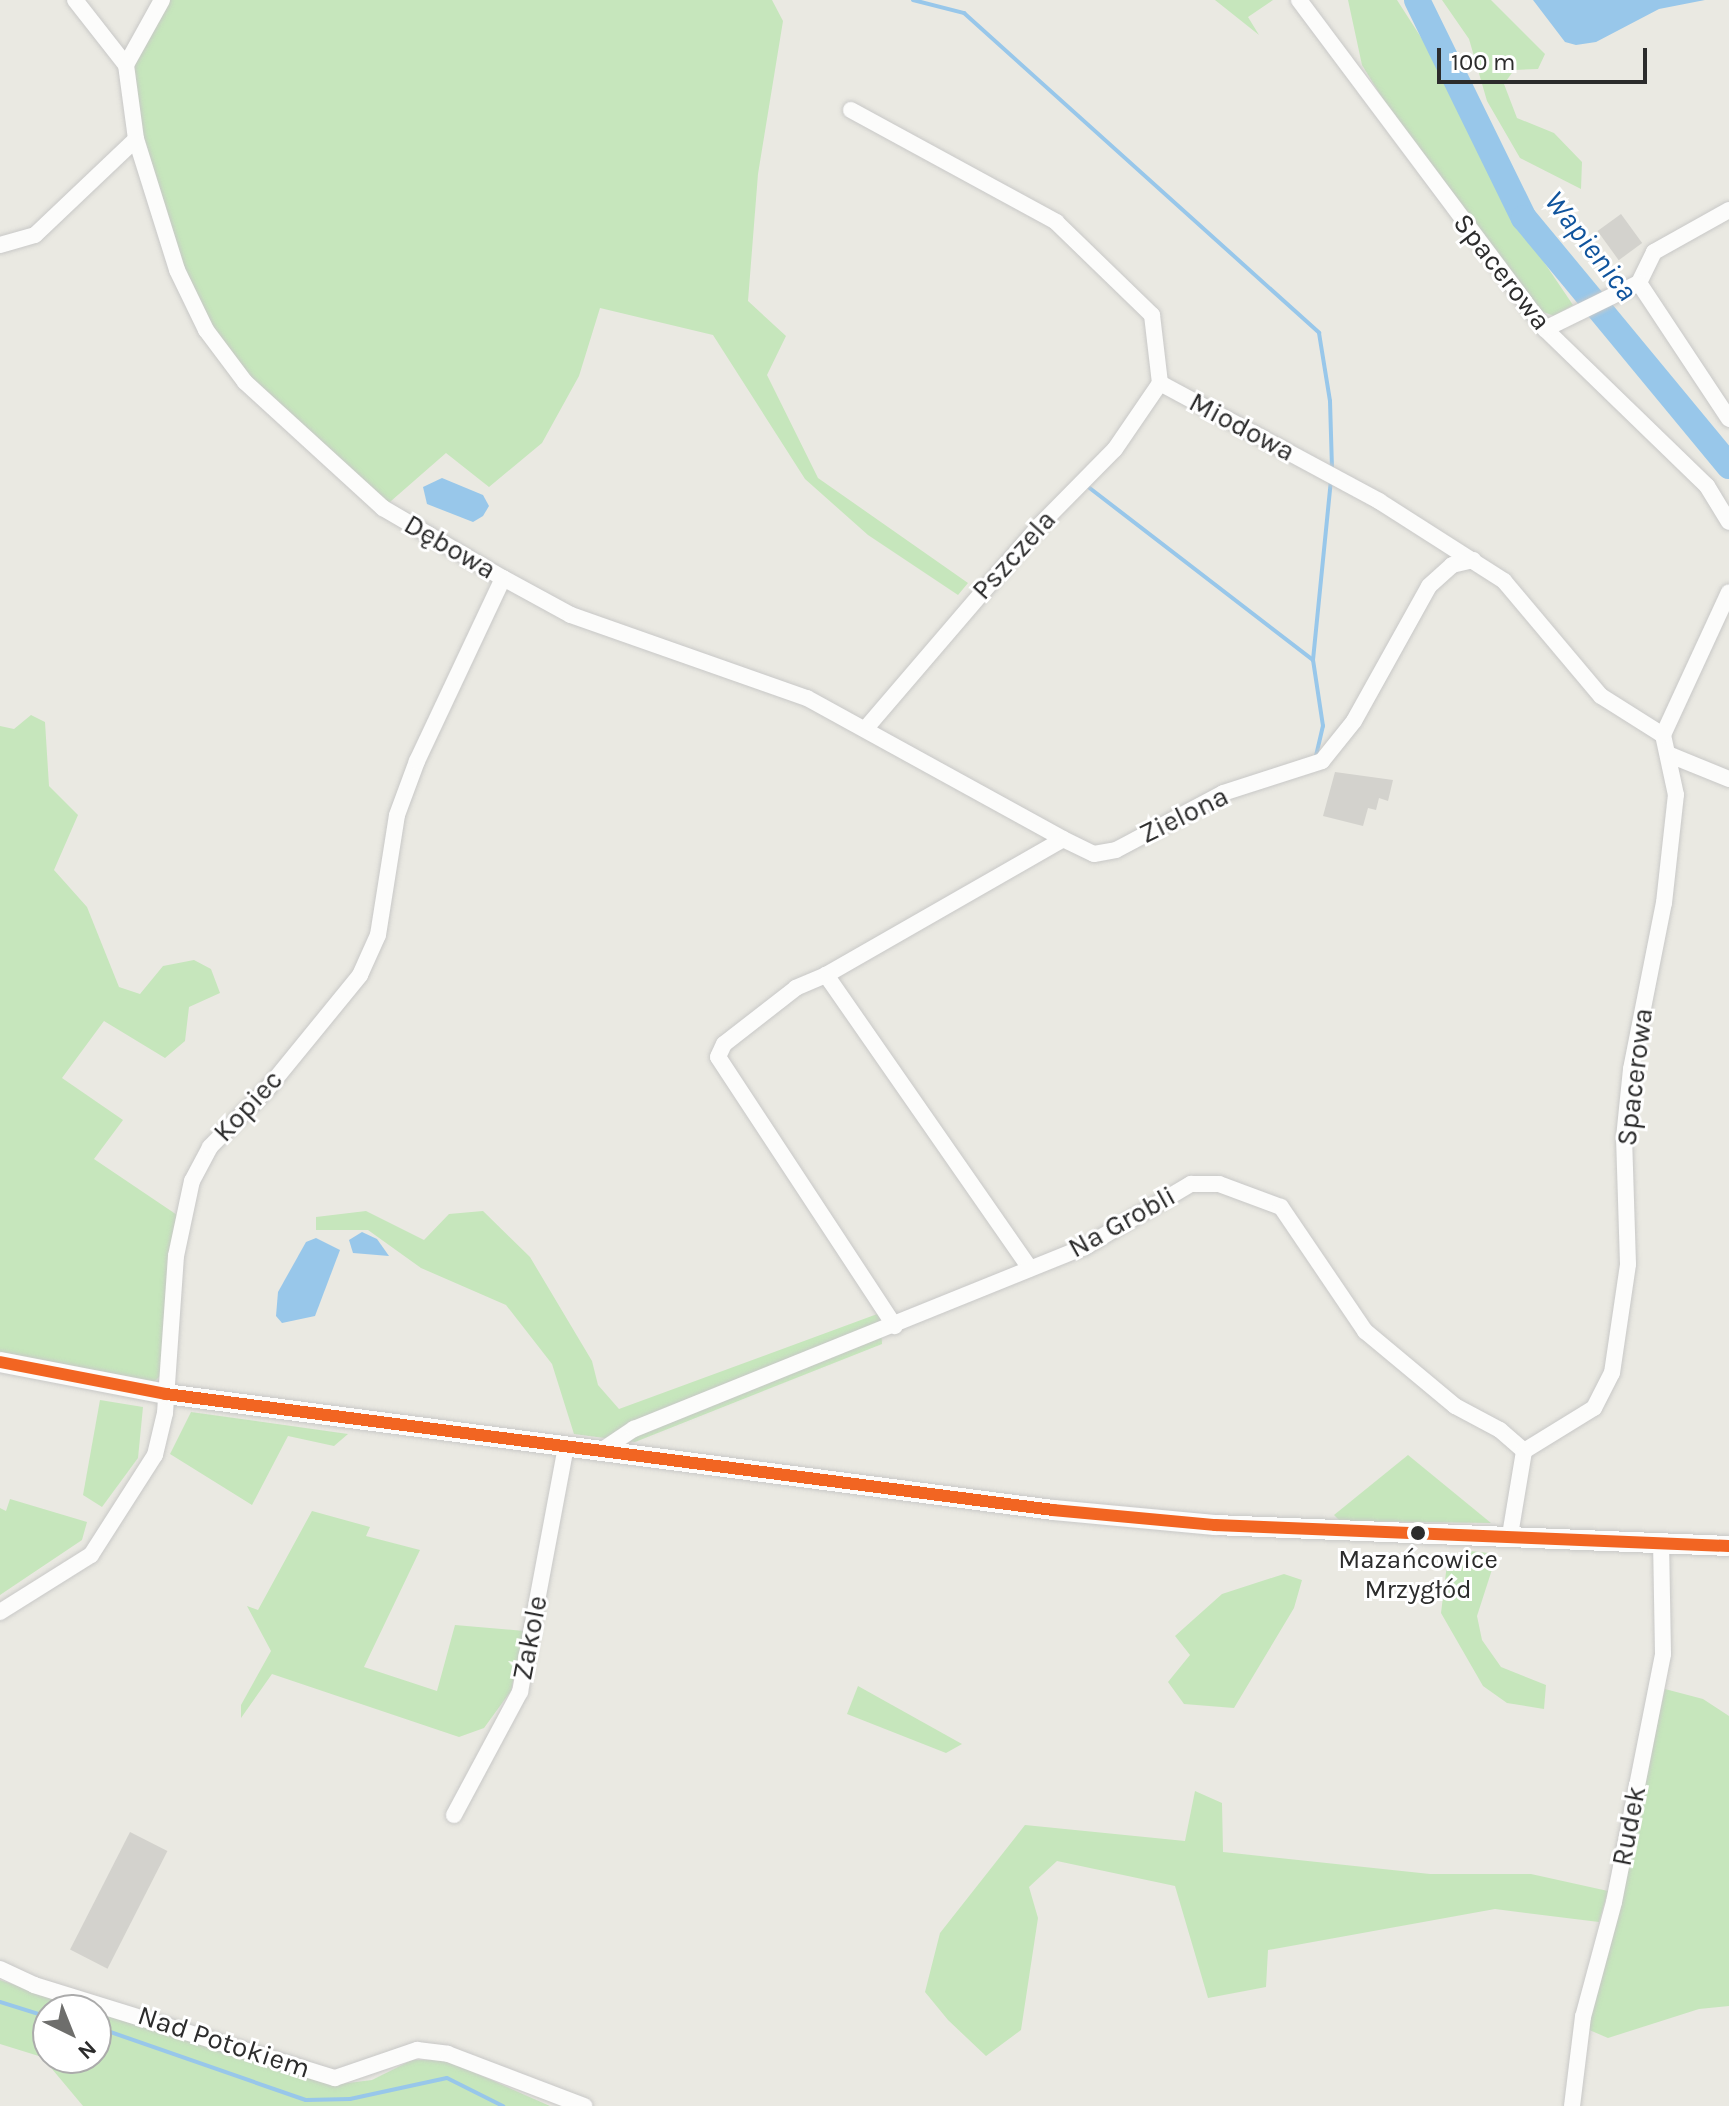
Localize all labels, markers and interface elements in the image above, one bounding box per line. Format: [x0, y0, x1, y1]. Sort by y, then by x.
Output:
scale bar [1441, 32, 1651, 82]
text: 100 m [1451, 48, 1516, 76]
water label: Wapienica [1537, 184, 1645, 308]
street label: Spacerowa [1446, 207, 1558, 337]
street label: Miodowa [1183, 385, 1301, 469]
street label: Pszczela [965, 503, 1063, 607]
street label: Dębowa [398, 507, 502, 587]
street label: Zielona [1134, 779, 1234, 851]
street label: Spacerowa [1610, 1006, 1660, 1148]
street label: Kopiec [206, 1063, 290, 1149]
street label: Na Grobli [1062, 1179, 1182, 1265]
marker: Mazańcowice Mrzygłód [1410, 1525, 1426, 1541]
place label: Mazańcowice Mrzygłód [1338, 1544, 1498, 1606]
street label: Zakole [505, 1593, 555, 1683]
street label: Rudek [1605, 1783, 1653, 1869]
north arrow [32, 1994, 112, 2074]
street label: Nad Potokiem [134, 1998, 314, 2086]
text: N [72, 2035, 102, 2065]

